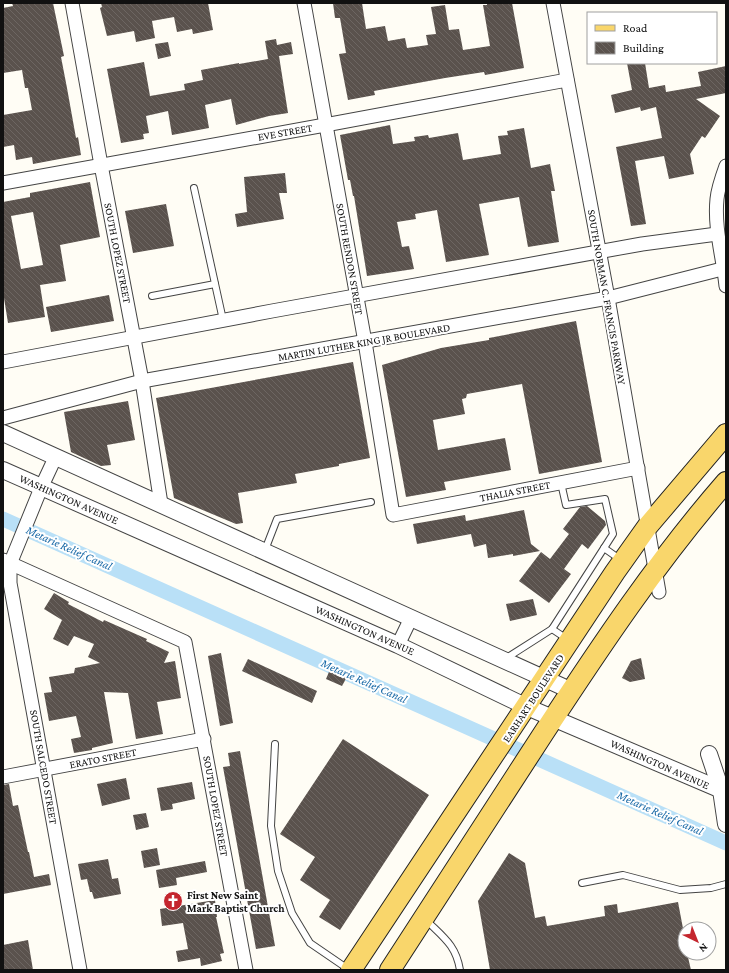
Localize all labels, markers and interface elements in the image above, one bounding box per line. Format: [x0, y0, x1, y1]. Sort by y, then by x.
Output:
legend [587, 12, 717, 64]
text: Road [623, 21, 648, 35]
text: Building [623, 41, 664, 55]
street label: EVE STREET [257, 121, 313, 143]
street label: SOUTH LOPEZ STREET [102, 202, 134, 304]
street label: SOUTH RENDON STREET [334, 202, 366, 316]
street label: SOUTH NORMAN C. FRANCIS PARKWAY [586, 208, 628, 386]
street label: MARTIN LUTHER KING JR BOULEVARD [277, 321, 451, 364]
street label: WASHINGTON AVENUE [18, 472, 120, 526]
street label: THALIA STREET [479, 478, 551, 504]
water label: Metarie Relief Canal [23, 522, 115, 574]
street label: WASHINGTON AVENUE [314, 603, 416, 657]
street label: EARHART BOULEVARD [500, 652, 566, 744]
water label: Metarie Relief Canal [318, 655, 410, 707]
street label: SOUTH SALCEDO STREET [28, 709, 60, 825]
street label: WASHINGTON AVENUE [609, 737, 711, 791]
street label: ERATO STREET [68, 746, 138, 770]
street label: SOUTH LOPEZ STREET [201, 755, 231, 857]
water label: Metarie Relief Canal [614, 787, 706, 839]
place label: First New Saint Mark Baptist Church [187, 889, 285, 914]
church icon: First New Saint Mark Baptist Church [162, 890, 184, 912]
north arrow [677, 921, 717, 961]
text: N [697, 941, 711, 956]

